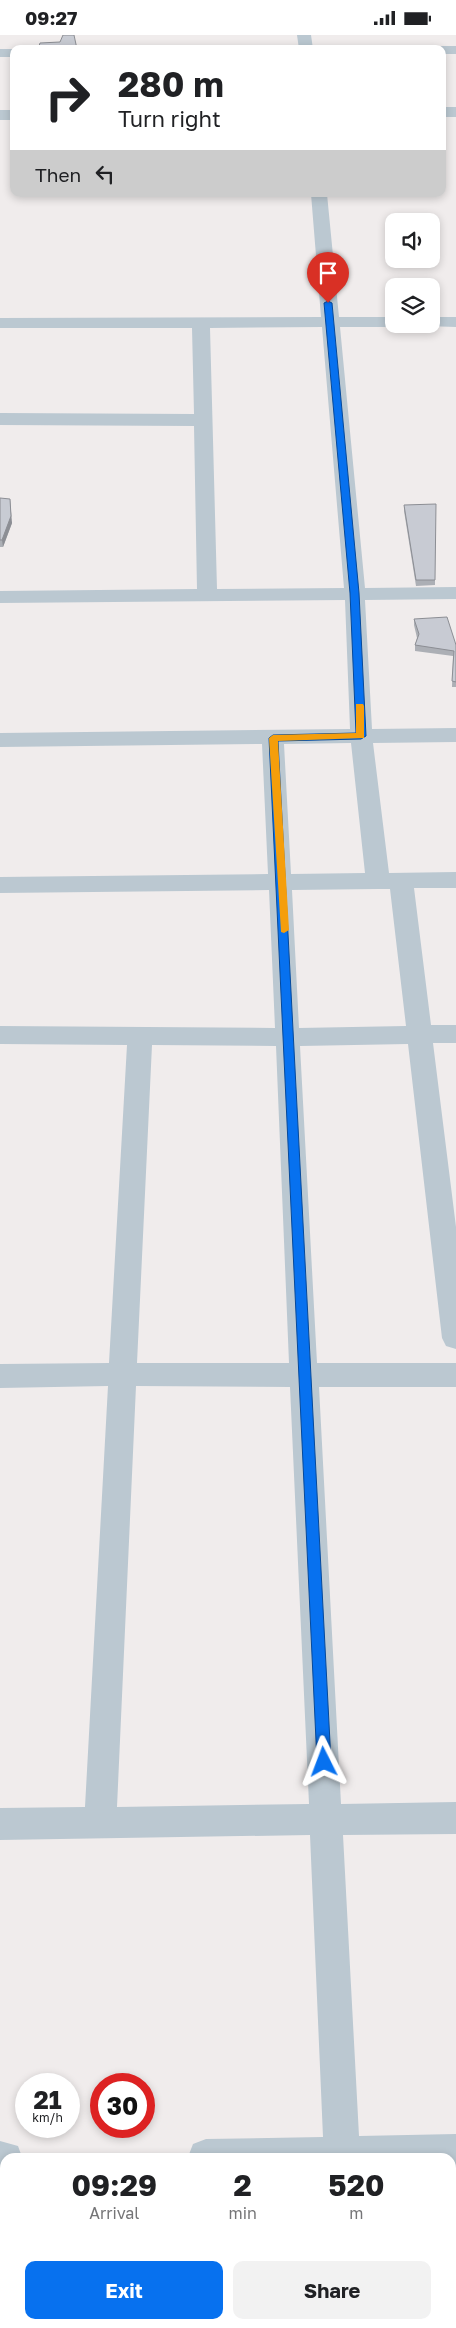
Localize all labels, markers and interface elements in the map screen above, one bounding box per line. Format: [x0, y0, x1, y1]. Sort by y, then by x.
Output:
text: 09:27 [25, 6, 77, 29]
text: 280 m [118, 63, 224, 105]
icon: right [35, 65, 100, 130]
text: Turn right [118, 105, 221, 132]
icon: left [91, 160, 119, 188]
text: Then [35, 163, 81, 186]
map controls [385, 213, 440, 333]
button: sound [385, 213, 440, 268]
pin [307, 252, 349, 303]
icon: arrive [314, 259, 342, 287]
button: layers [385, 278, 440, 333]
position arrow [297, 1735, 349, 1787]
speed limit sign: 30 [90, 2073, 155, 2138]
text: 21 [33, 2084, 62, 2115]
text: km/h [32, 2110, 63, 2125]
text: 09:29 [72, 2167, 157, 2203]
text: 2 [234, 2167, 252, 2203]
text: 520 [328, 2167, 384, 2203]
text: Arrival [89, 2203, 139, 2223]
text: min [229, 2203, 257, 2223]
text: m [349, 2203, 363, 2223]
button: Exit [25, 2261, 223, 2319]
button: Share [233, 2261, 431, 2319]

